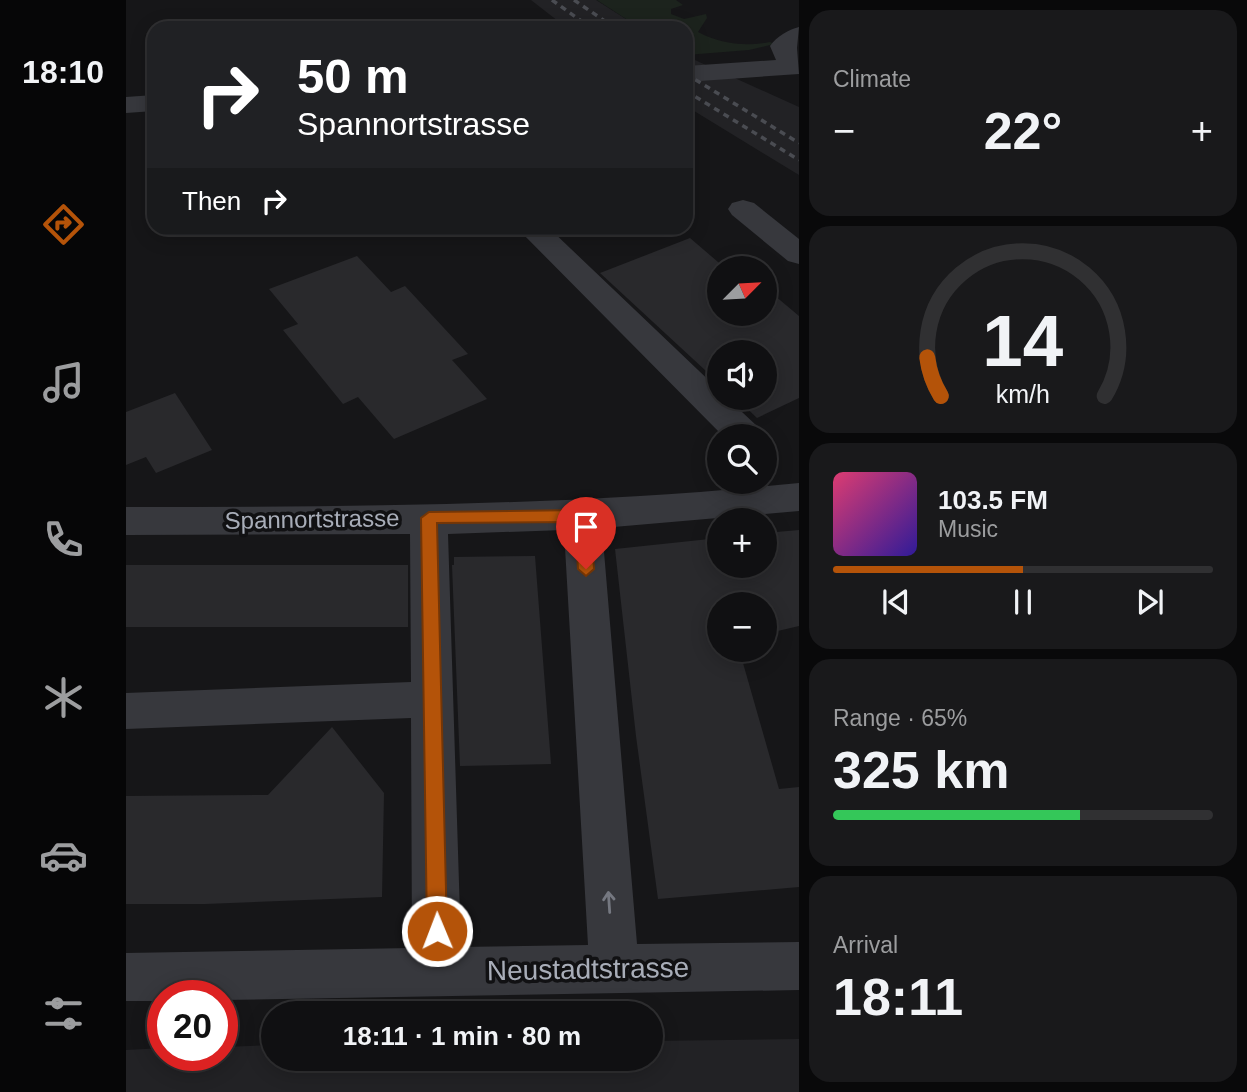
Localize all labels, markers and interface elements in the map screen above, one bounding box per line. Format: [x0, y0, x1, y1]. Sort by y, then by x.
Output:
icon: right [182, 49, 273, 140]
text: 50 m [297, 49, 409, 103]
text: 18:10 [22, 54, 104, 90]
text: Climate [833, 66, 911, 92]
text: 22° [984, 102, 1062, 160]
text: Spannortstrasse [297, 106, 530, 142]
text: − [833, 110, 855, 152]
text: + [1191, 110, 1213, 152]
icon: right [255, 182, 293, 220]
text: Then [182, 186, 241, 216]
icon: directions [39, 200, 88, 249]
north arrow [707, 256, 777, 326]
map controls [707, 256, 777, 662]
text: 14 [983, 300, 1064, 381]
button: sound [707, 340, 777, 410]
icon: music [39, 358, 88, 407]
text: km/h [996, 379, 1050, 407]
button: search [707, 424, 777, 494]
text: 103.5 FM [938, 485, 1048, 515]
pin [556, 497, 616, 569]
street label: Spannortstrasse [224, 504, 400, 534]
icon: arrive [567, 508, 605, 546]
button: + [707, 508, 777, 578]
icon: phone [39, 515, 88, 564]
text: Music [938, 516, 998, 542]
icon: previous [877, 583, 915, 621]
icon: pause [1004, 583, 1042, 621]
icon: next [1131, 583, 1169, 621]
button: − [707, 592, 777, 662]
icon: climate [39, 673, 88, 722]
text: Range · 65% [833, 705, 967, 731]
text: 325 km [833, 741, 1009, 799]
icon: car [39, 831, 88, 880]
one-way arrow [602, 892, 615, 914]
position arrow [400, 894, 474, 968]
text: Arrival [833, 932, 898, 958]
street label: Neustadtstrasse [487, 952, 689, 986]
text: 18:11 [833, 968, 963, 1026]
speed limit sign: 20 [147, 980, 238, 1071]
icon: filters [39, 989, 88, 1038]
text: 18:11 · 1 min · 80 m [343, 1021, 581, 1051]

